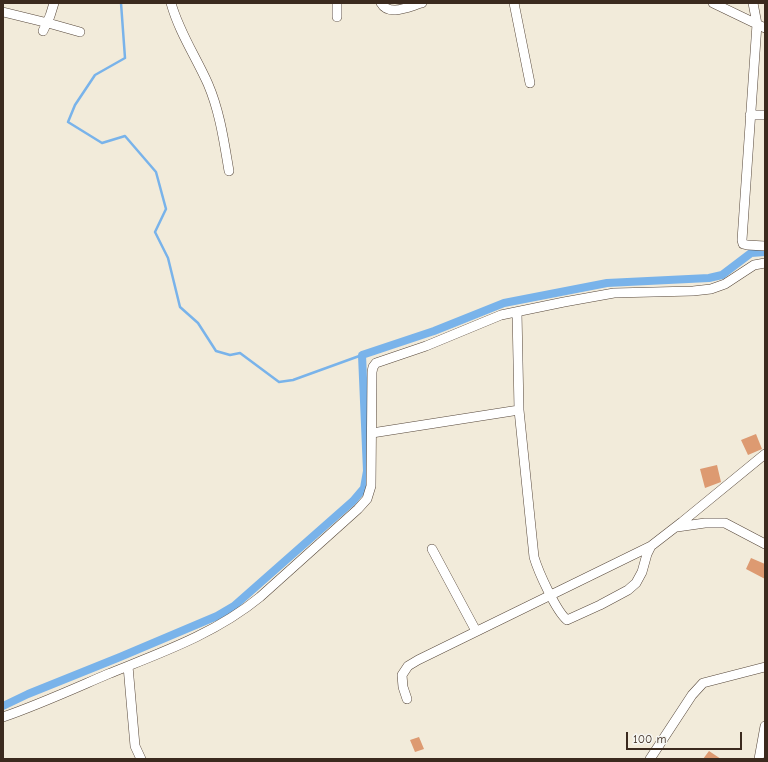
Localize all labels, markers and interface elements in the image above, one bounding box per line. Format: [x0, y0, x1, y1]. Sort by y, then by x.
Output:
scale bar [628, 724, 744, 750]
text: 100 m [633, 732, 666, 746]

